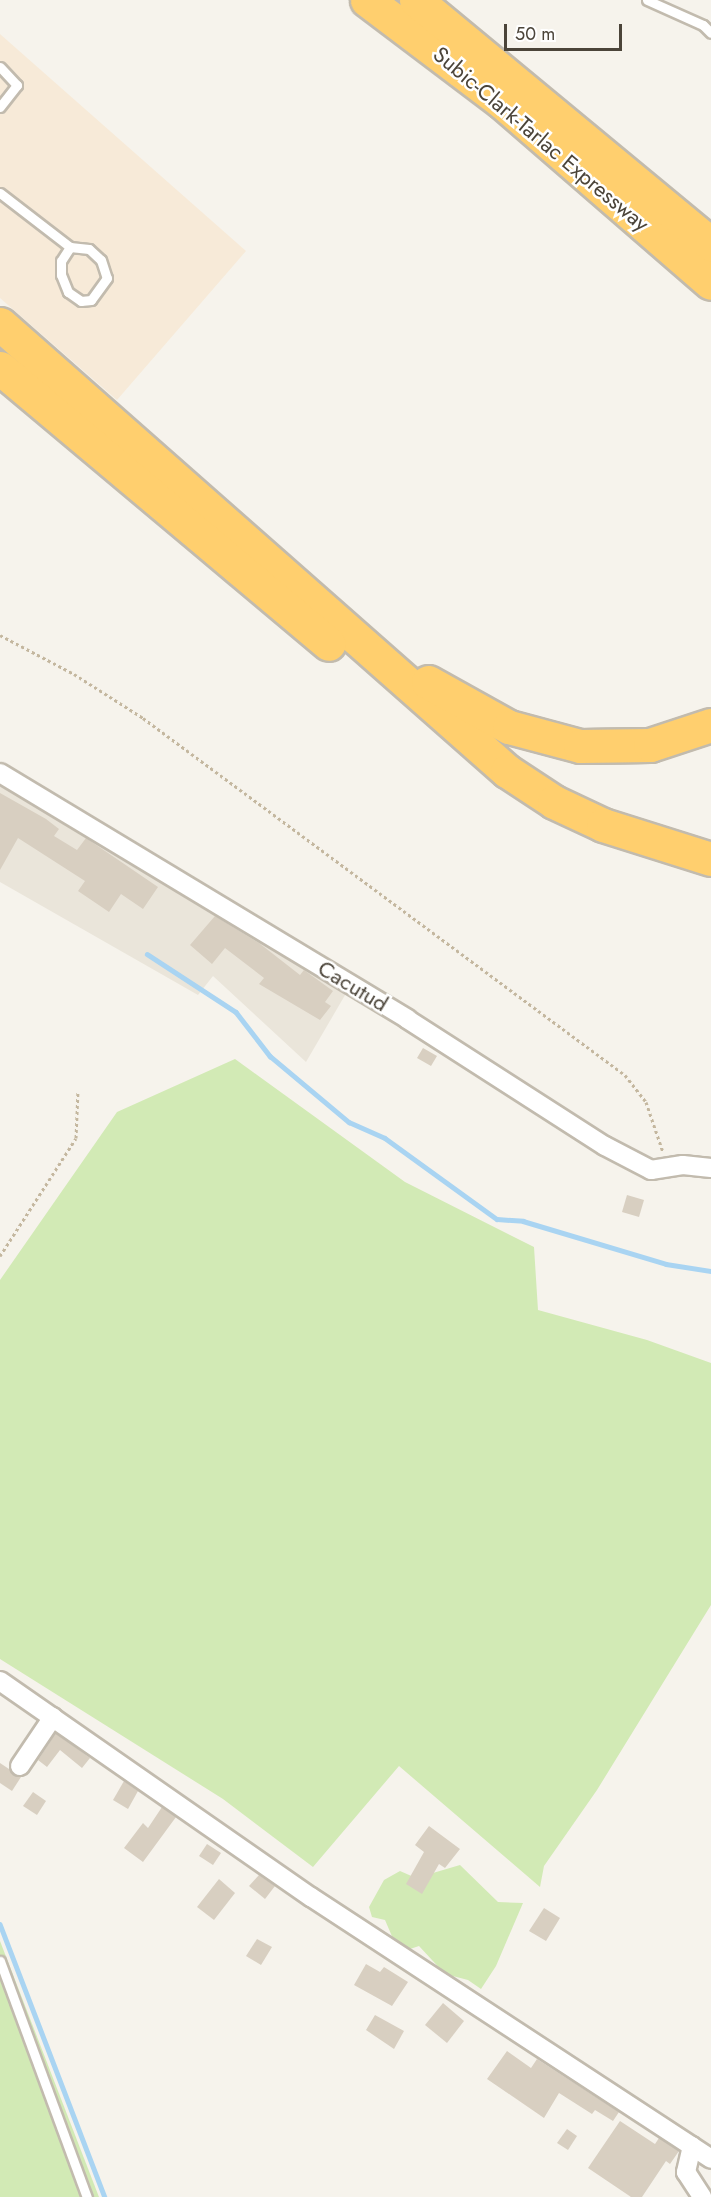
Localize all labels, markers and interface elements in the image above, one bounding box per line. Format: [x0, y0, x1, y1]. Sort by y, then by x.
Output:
scale bar [507, 12, 626, 50]
text: 50 m [515, 21, 555, 47]
street label: Subic-Clark-Tarlac Expressway [428, 41, 654, 237]
street label: Cacutud [313, 955, 393, 1017]

